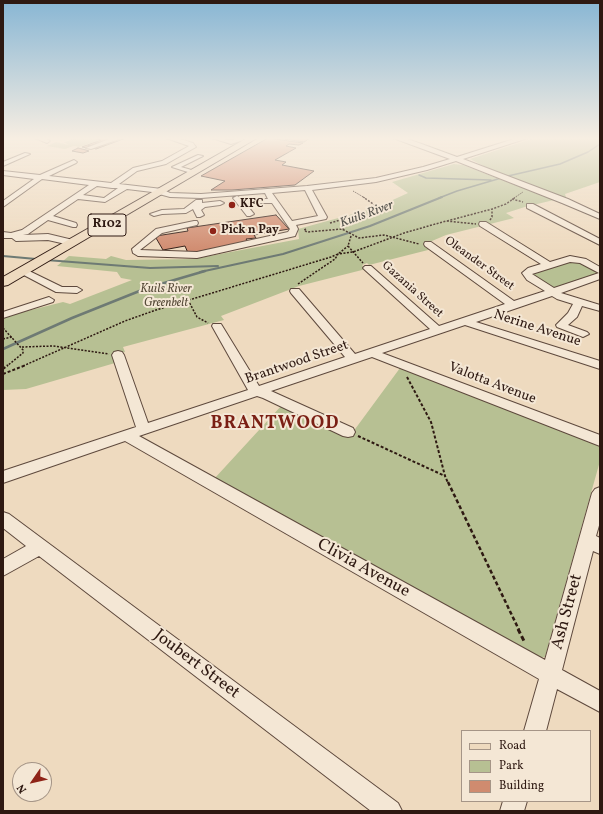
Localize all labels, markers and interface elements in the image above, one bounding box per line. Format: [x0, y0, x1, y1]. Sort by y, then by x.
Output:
place label: KFC [240, 198, 263, 212]
water label: Kuils River [338, 198, 396, 232]
marker: KFC [227, 200, 237, 210]
road number: R102 [88, 214, 126, 236]
place label: Pick n Pay [221, 224, 279, 238]
marker: Pick n Pay [208, 226, 218, 236]
street label: Oleander Street [441, 234, 517, 294]
street label: Gazania Street [378, 259, 446, 321]
park label: Kuils River Greenbelt [140, 283, 192, 311]
street label: Nerine Avenue [491, 307, 583, 351]
street label: Brantwood Street [243, 338, 351, 388]
street label: Valotta Avenue [446, 360, 538, 408]
district label: BRANTWOOD [210, 414, 340, 436]
street label: Clivia Avenue [313, 535, 413, 603]
street label: Ash Street [548, 572, 588, 652]
street label: Joubert Street [149, 626, 243, 704]
legend [461, 730, 591, 802]
text: Road [499, 738, 526, 754]
text: Park [499, 758, 524, 774]
north arrow [12, 762, 52, 802]
text: Building [499, 778, 544, 794]
text: N [14, 781, 31, 796]

